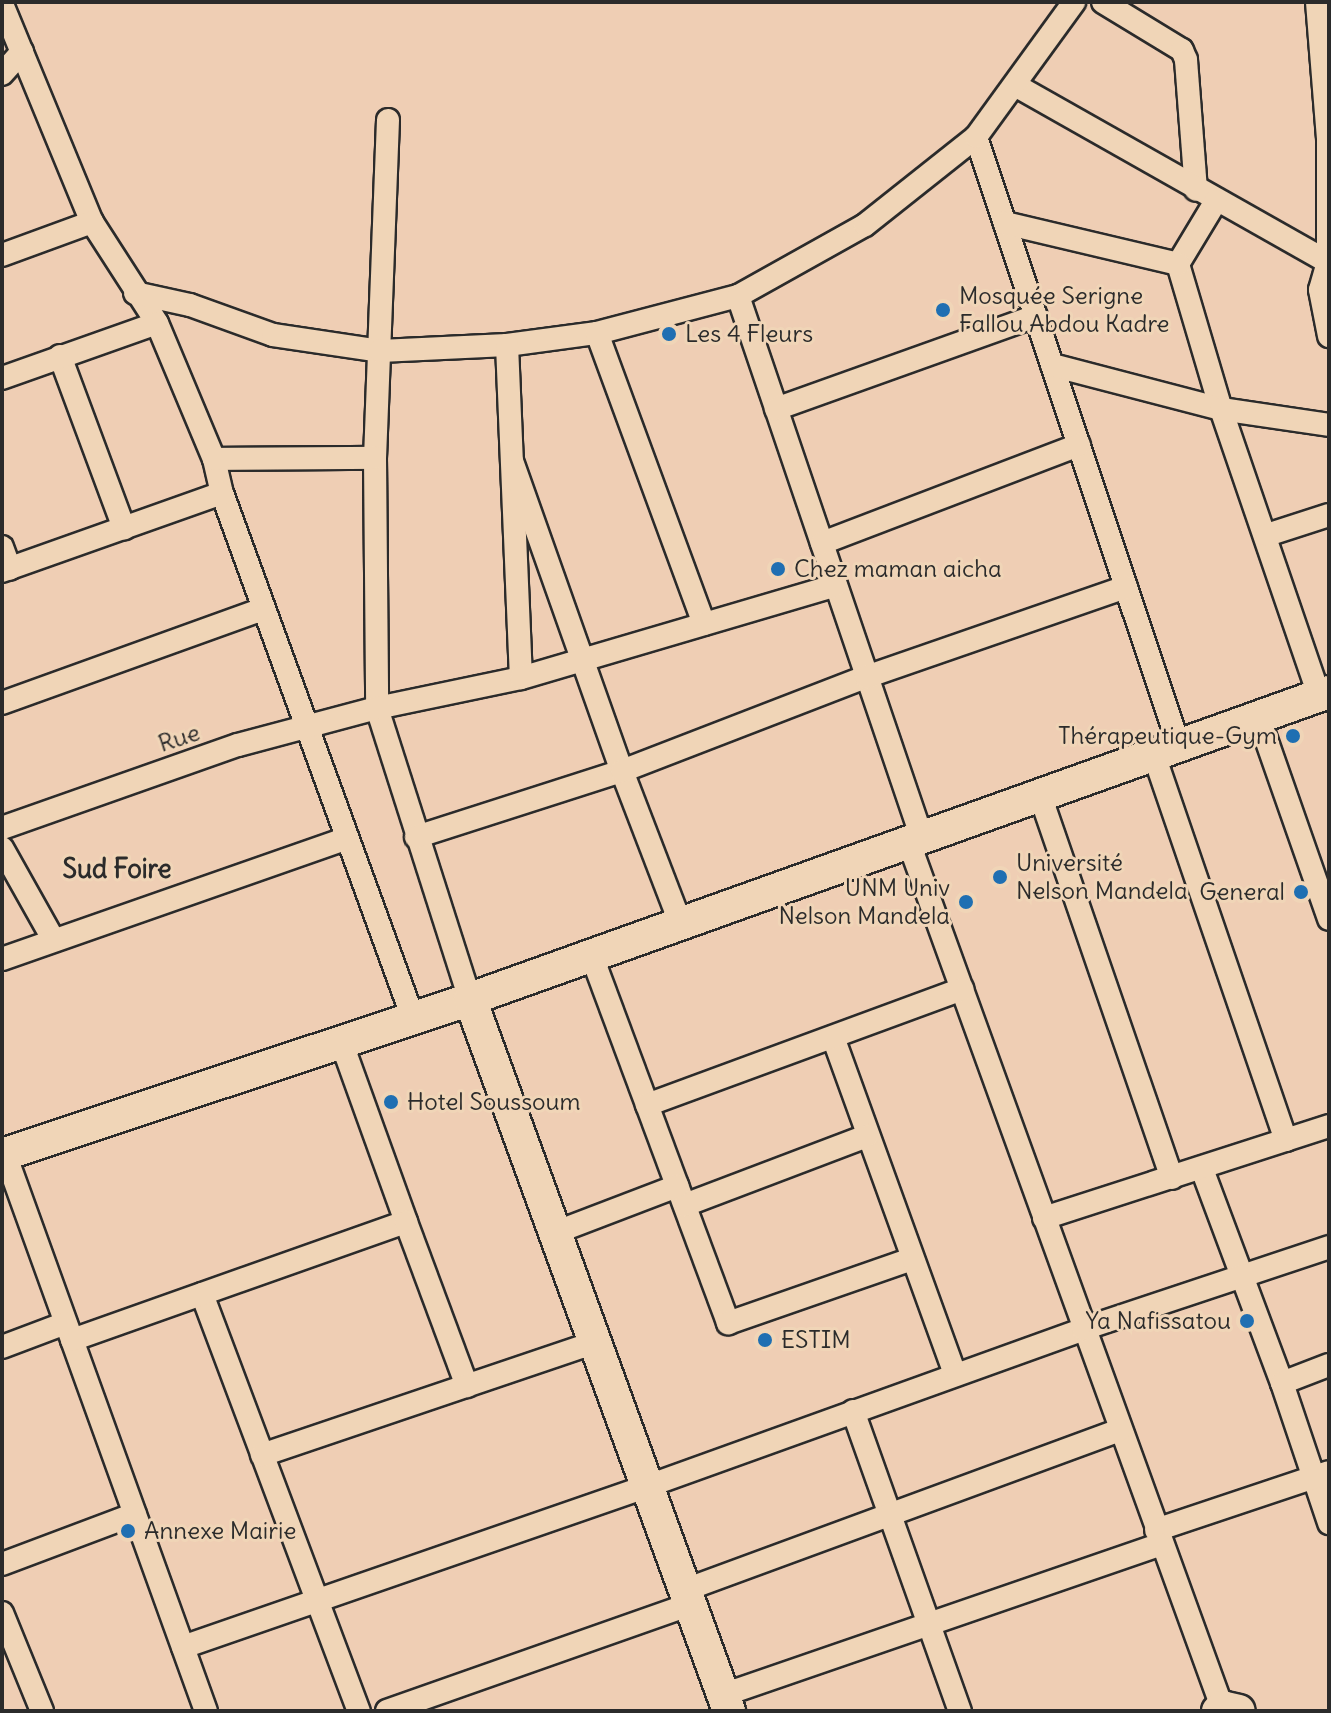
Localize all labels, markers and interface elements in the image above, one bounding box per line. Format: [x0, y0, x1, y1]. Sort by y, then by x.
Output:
place label: Mosquée Serigne Fallou Abdou Kadre [959, 282, 1170, 338]
marker: Mosquée Serigne Fallou Abdou Kadre [934, 301, 952, 319]
place label: Les 4 Fleurs [685, 320, 813, 348]
marker: Les 4 Fleurs [660, 325, 678, 343]
place label: Chez maman aicha [794, 555, 1002, 583]
marker: Chez maman aicha [769, 560, 787, 578]
street label: Rue [155, 718, 203, 758]
place label: Thérapeutique-Gym [1058, 722, 1277, 750]
marker: Thérapeutique-Gym [1284, 727, 1302, 745]
place label: Université Nelson Mandela [1016, 849, 1188, 905]
district label: Sud Foire [63, 853, 171, 885]
marker: Université Nelson Mandela [991, 868, 1009, 886]
place label: UNM Univ Nelson Mandela [778, 874, 950, 930]
place label: General [1199, 878, 1285, 906]
marker: General [1292, 883, 1310, 901]
marker: UNM Univ Nelson Mandela [957, 893, 975, 911]
place label: Hotel Soussoum [407, 1088, 581, 1116]
marker: Hotel Soussoum [382, 1093, 400, 1111]
place label: Ya Nafissatou [1085, 1307, 1231, 1335]
marker: Ya Nafissatou [1238, 1312, 1256, 1330]
place label: ESTIM [781, 1326, 851, 1354]
marker: ESTIM [756, 1331, 774, 1349]
place label: Annexe Mairie [144, 1517, 296, 1545]
marker: Annexe Mairie [119, 1522, 137, 1540]

